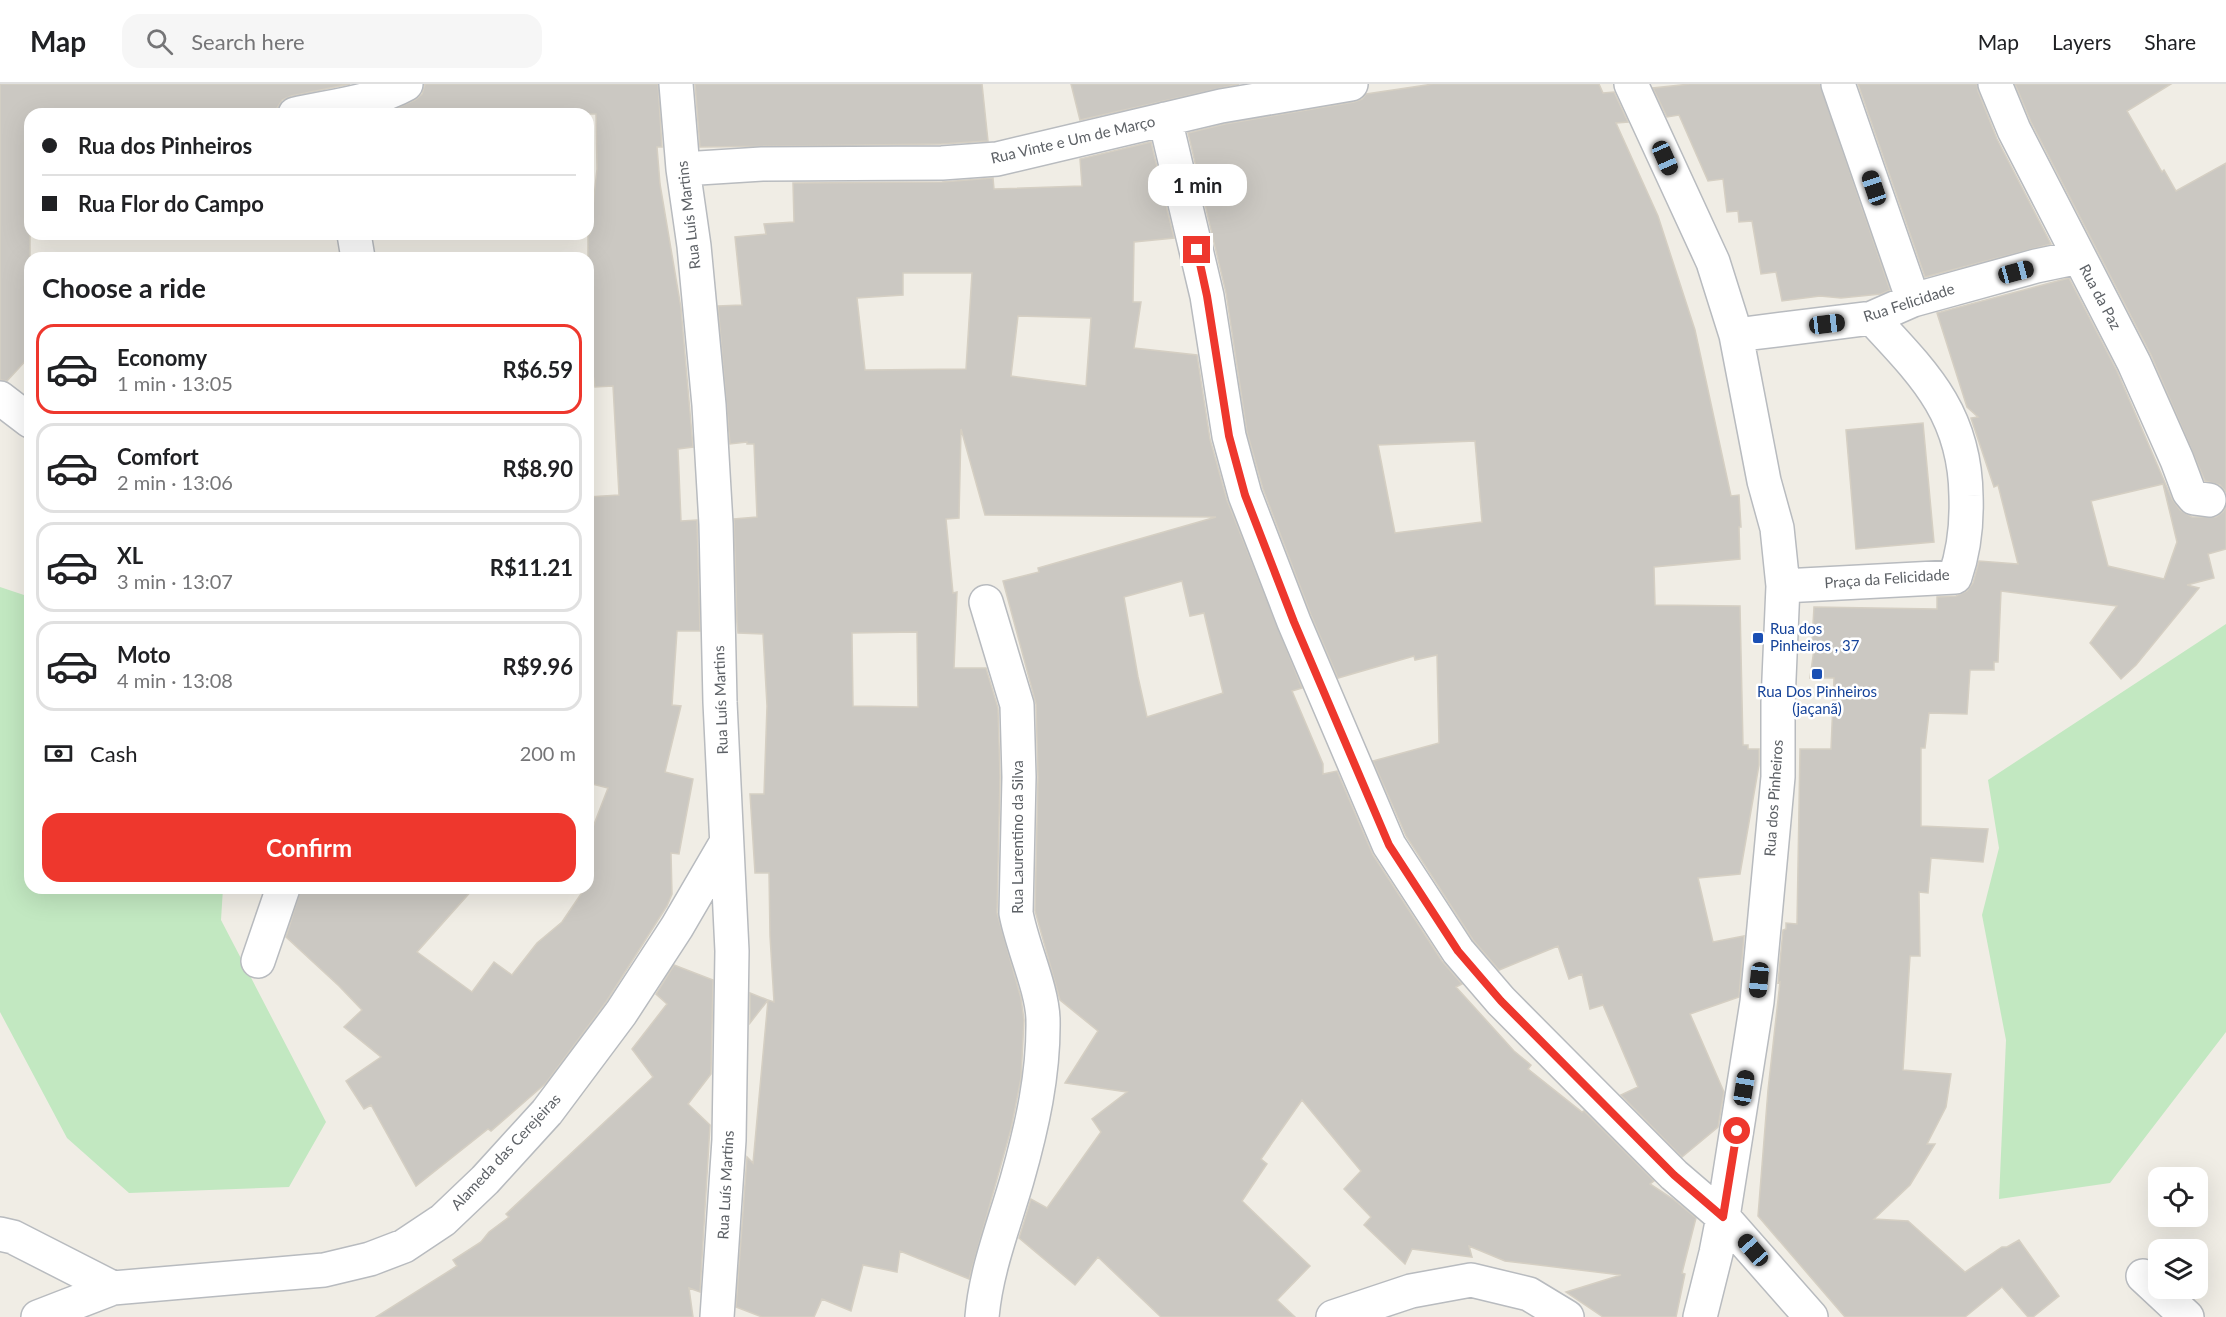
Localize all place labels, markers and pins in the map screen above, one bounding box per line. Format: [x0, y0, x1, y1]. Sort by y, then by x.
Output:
place label: Rua dos Pinheiros , 37 [1770, 619, 1860, 654]
marker: Rua dos Pinheiros , 37 [1751, 631, 1765, 645]
marker: Rua Dos Pinheiros (jaçanã) [1810, 667, 1824, 681]
place label: Rua Dos Pinheiros (jaçanã) [1757, 682, 1877, 717]

